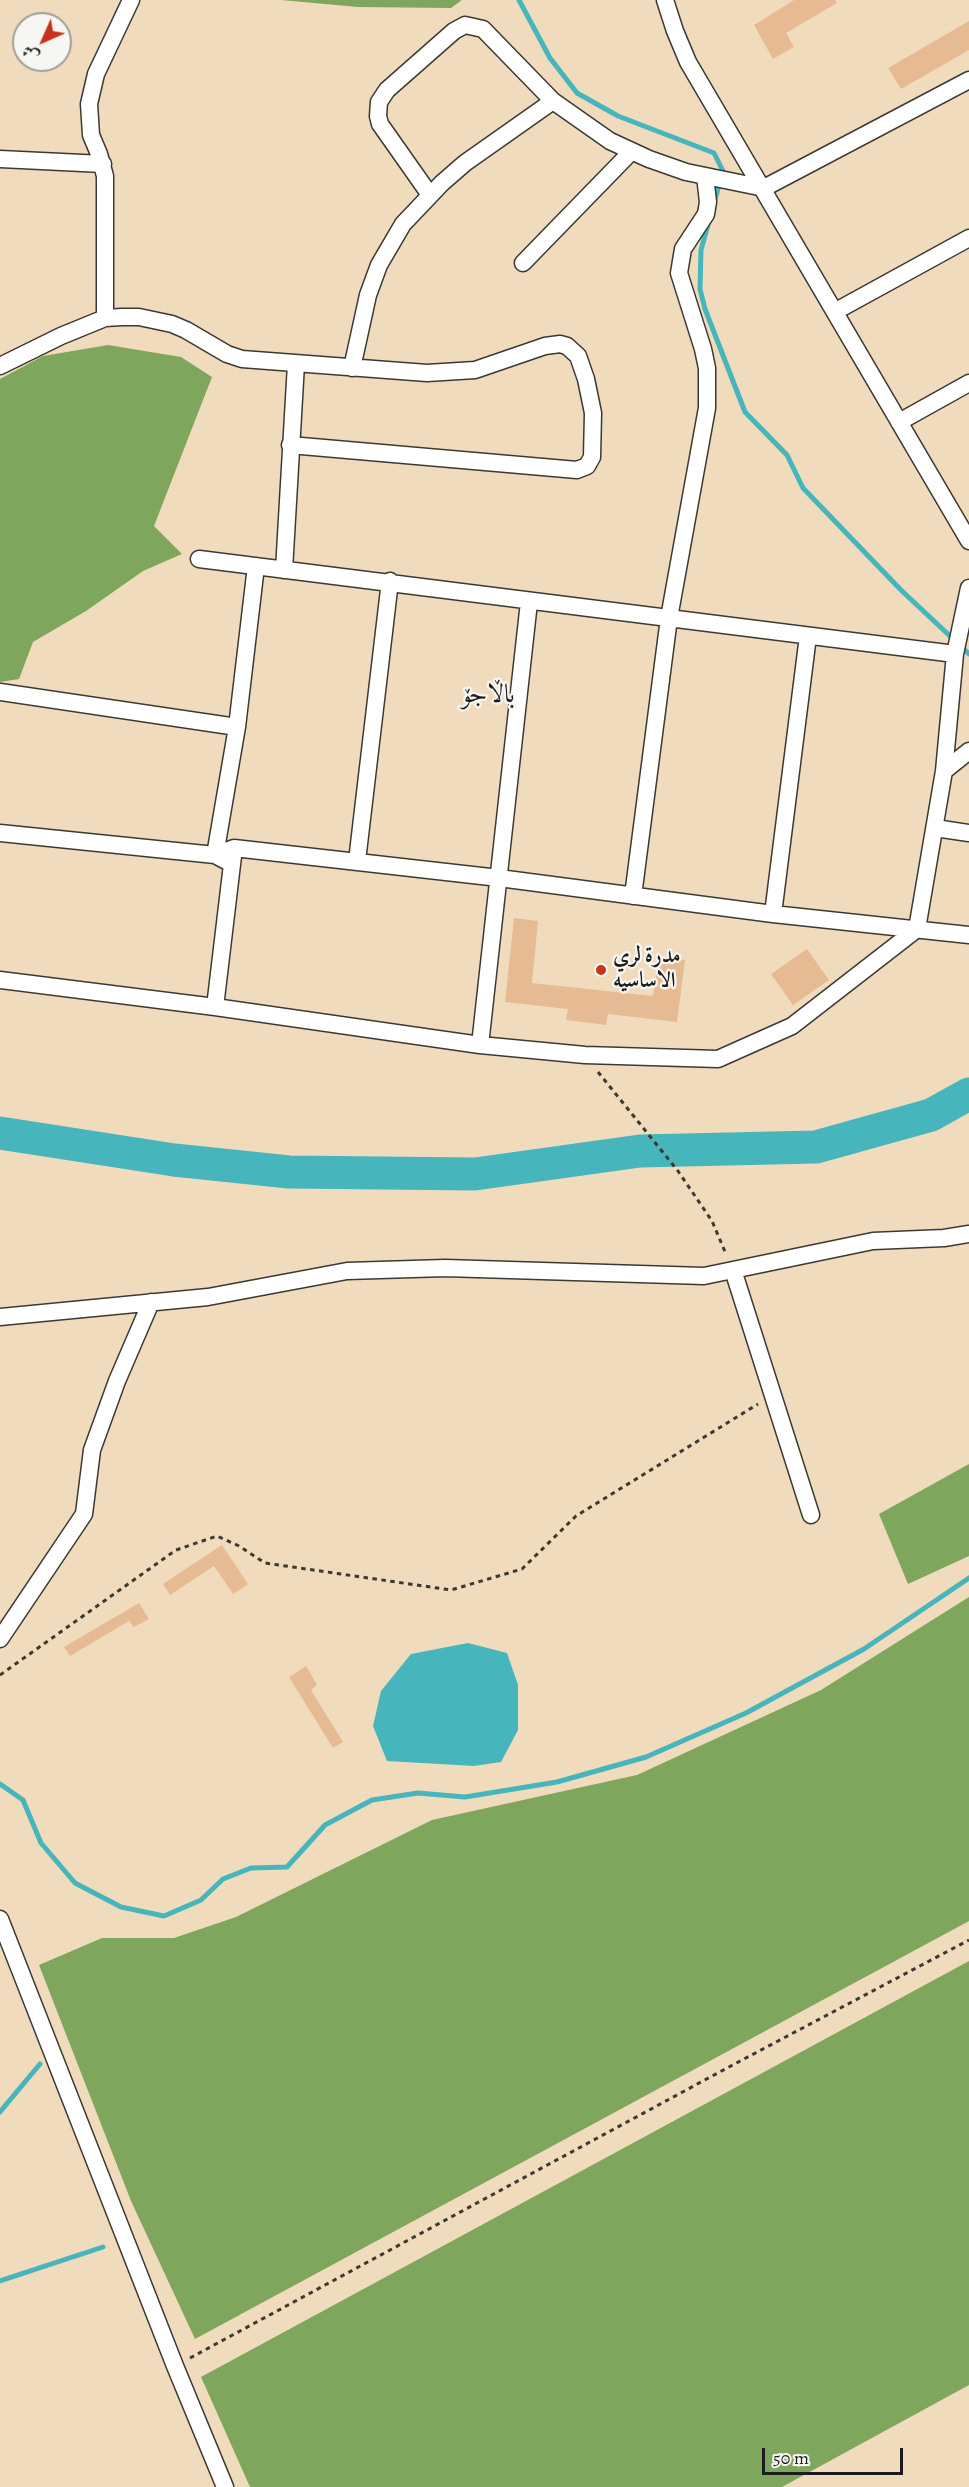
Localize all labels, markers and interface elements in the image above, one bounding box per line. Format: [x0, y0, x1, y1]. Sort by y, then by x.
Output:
north arrow [12, 12, 72, 72]
text: ش [17, 40, 44, 67]
district label: باڵاجۆ [461, 680, 515, 712]
place label: مدرة لري الاساسیه [613, 944, 681, 996]
marker: مدرة لري الاساسیه [594, 963, 608, 977]
scale bar [765, 2436, 906, 2474]
text: 50 m [773, 2446, 809, 2470]

